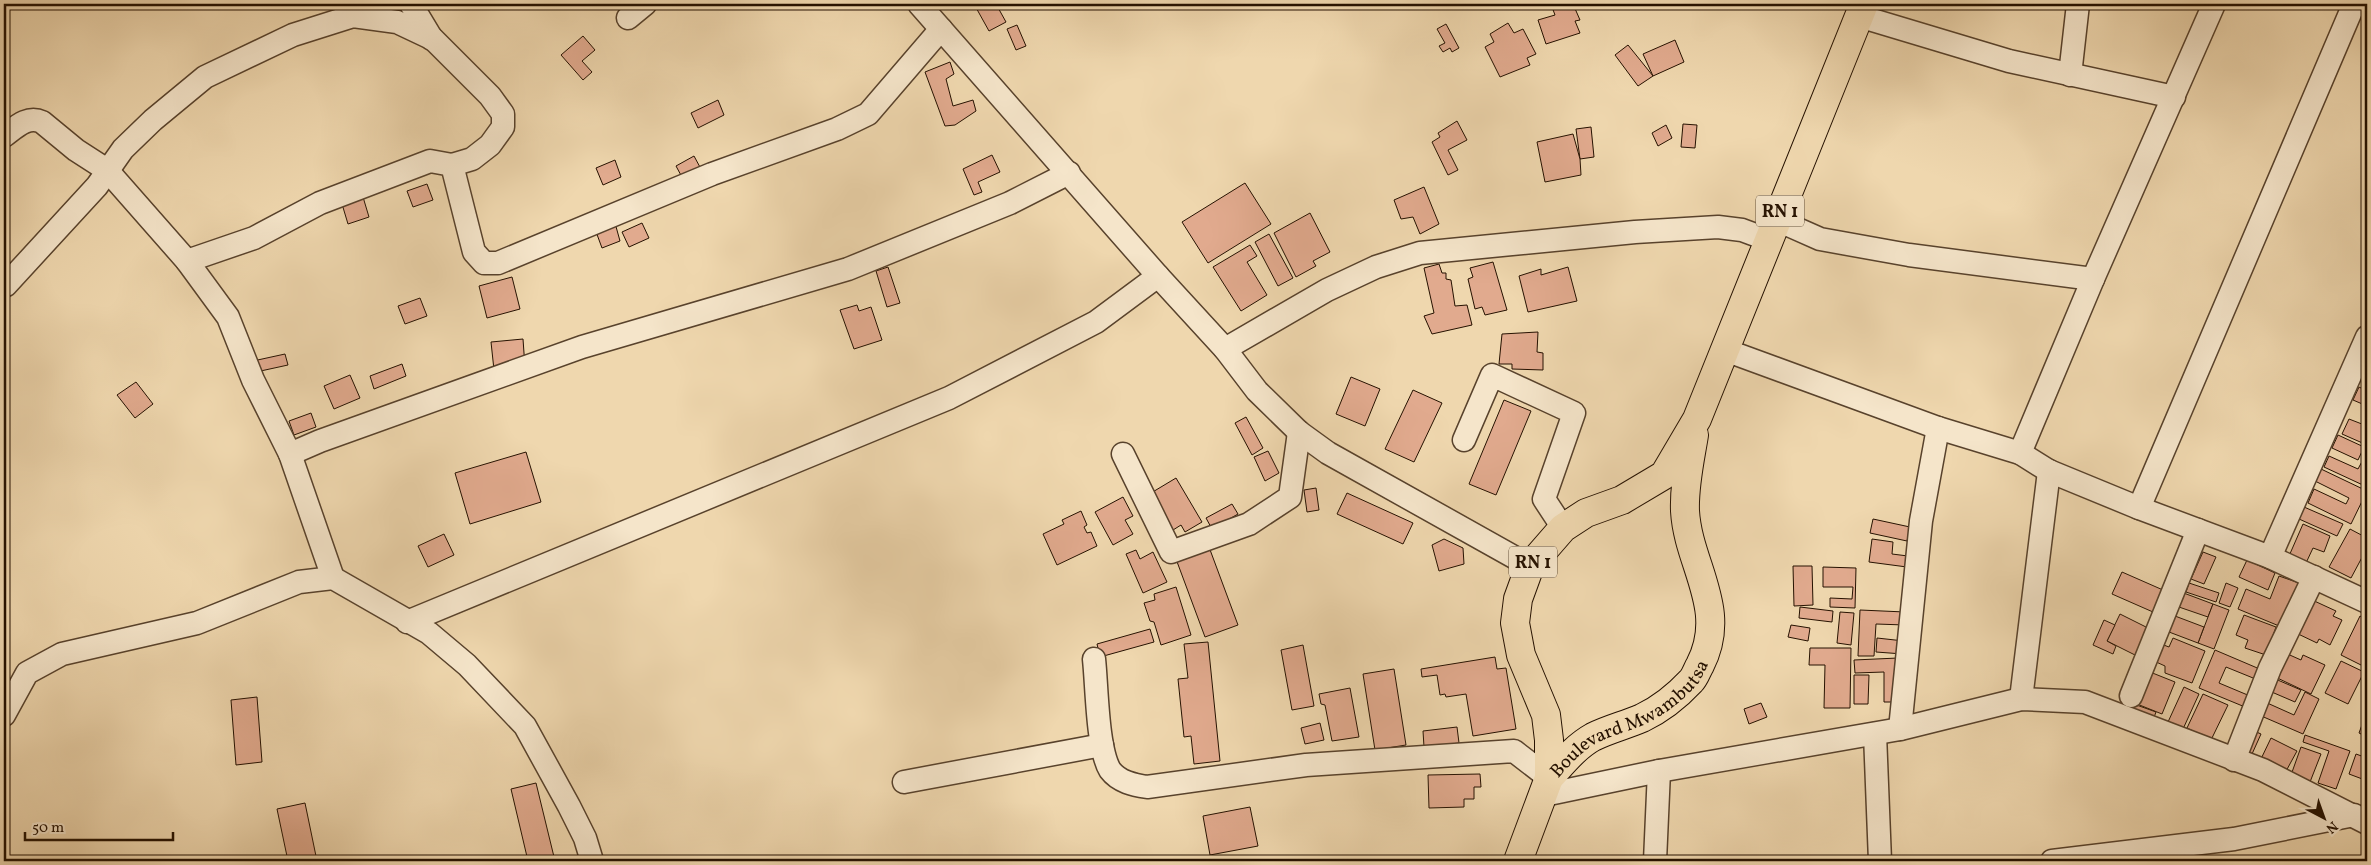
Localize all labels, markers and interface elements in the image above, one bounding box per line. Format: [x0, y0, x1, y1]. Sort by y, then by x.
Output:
road number: RN 1 [1756, 196, 1804, 227]
road number: RN 1 [1509, 546, 1557, 578]
street label: Boulevard Mwambutsa [1545, 655, 1716, 784]
north arrow [2298, 792, 2348, 842]
scale bar [25, 810, 172, 842]
text: N [2321, 816, 2342, 837]
text: 50 m [32, 818, 64, 839]

